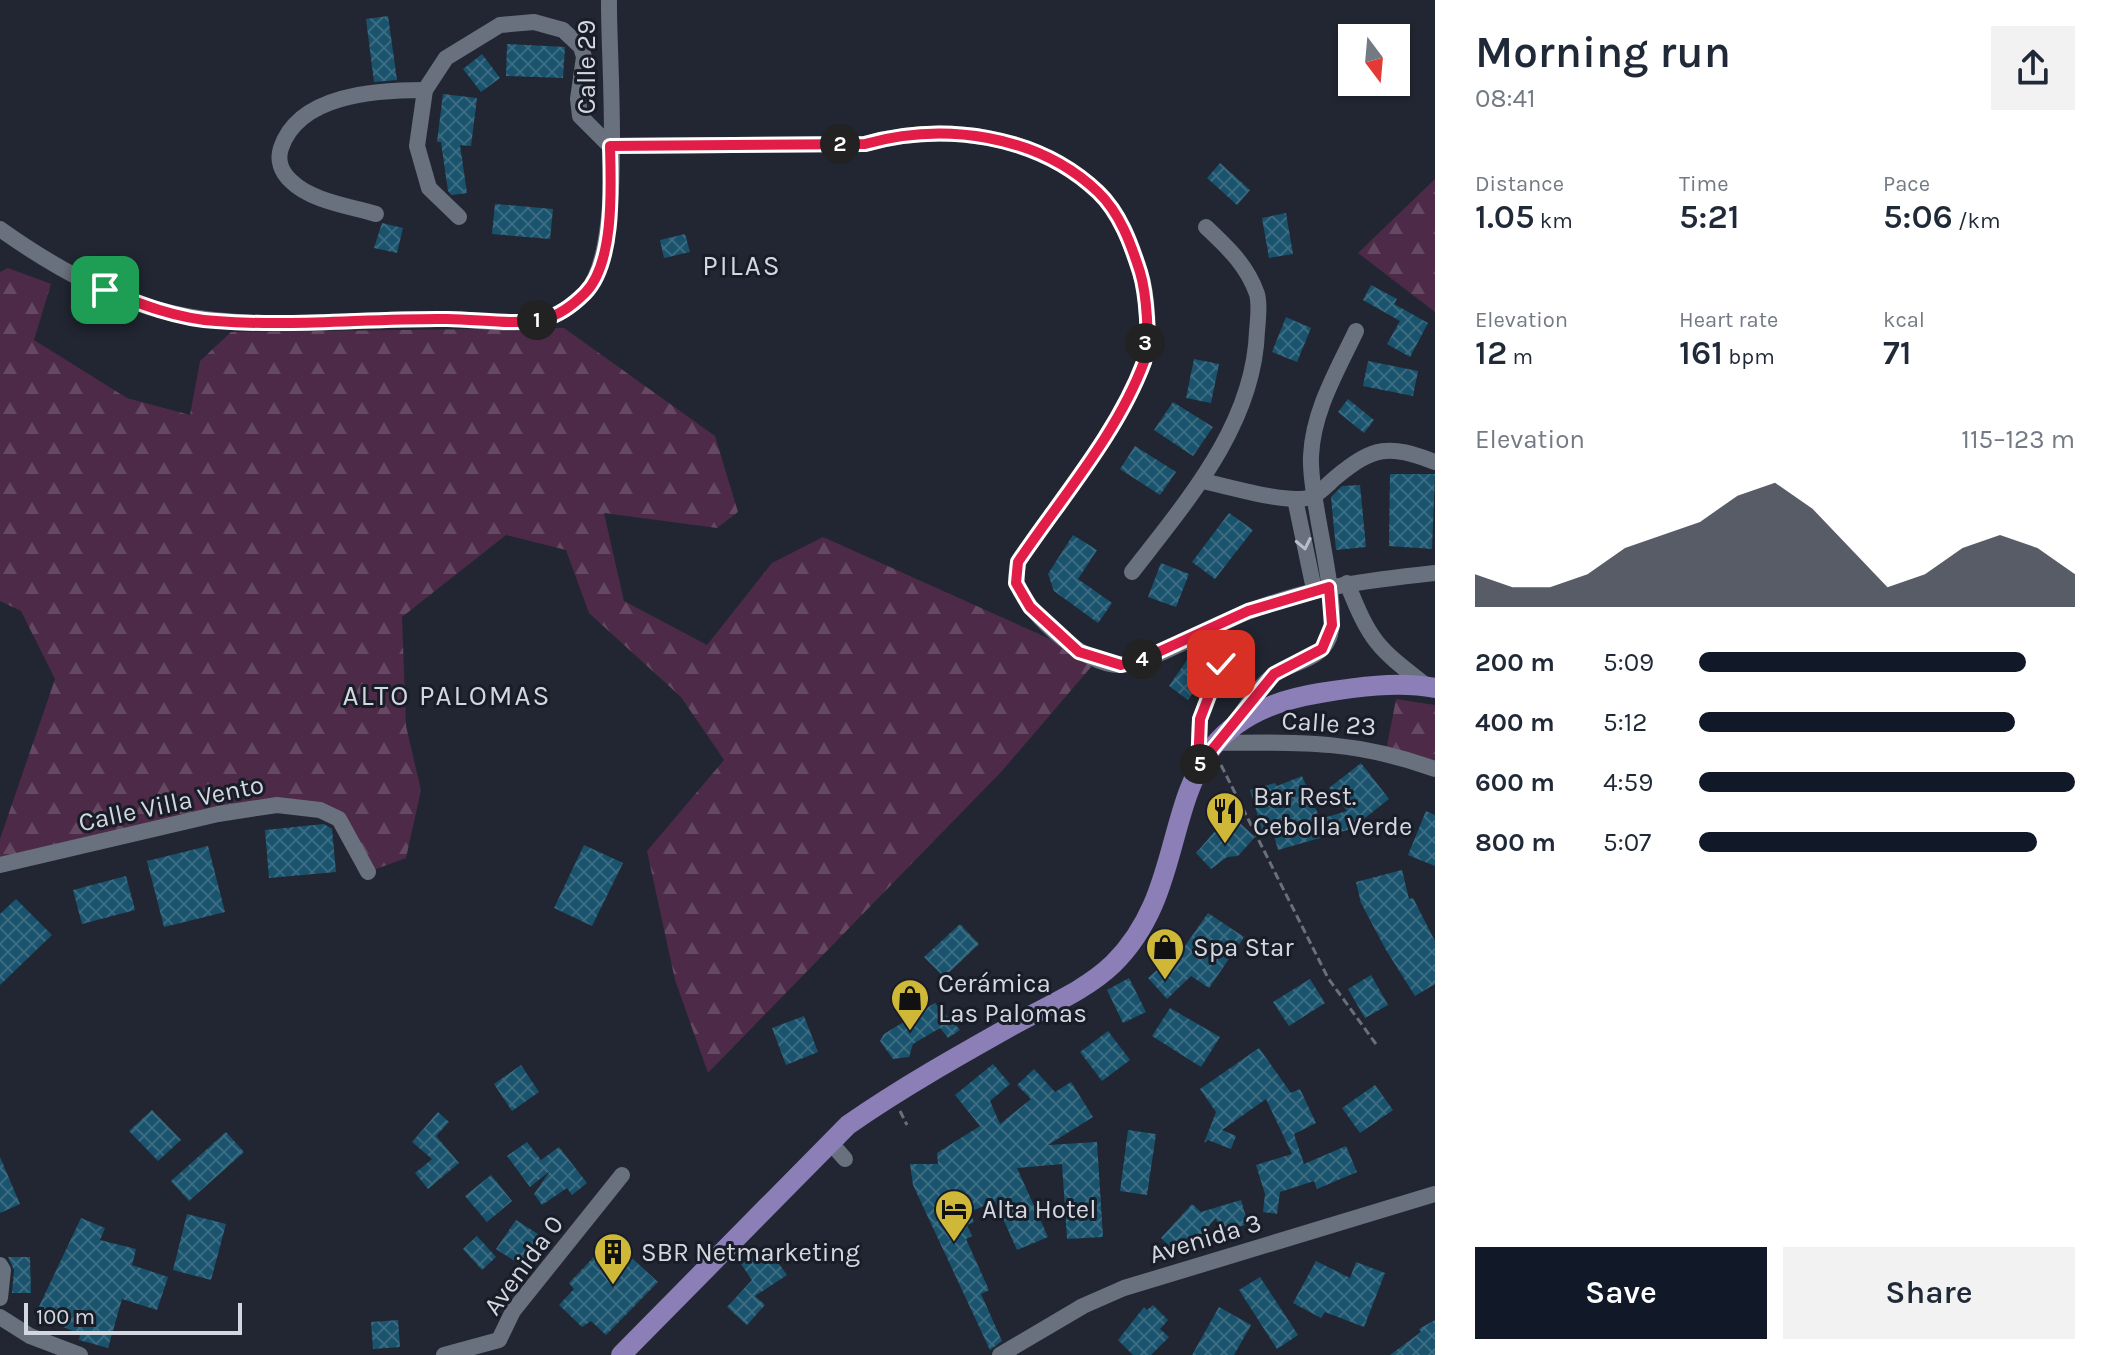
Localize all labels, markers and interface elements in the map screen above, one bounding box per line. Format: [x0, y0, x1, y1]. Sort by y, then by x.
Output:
street label: Calle 29 [571, 20, 602, 114]
north arrow [1338, 24, 1410, 96]
map controls [1338, 24, 1410, 96]
button: share [1991, 26, 2075, 110]
text: Morning run [1475, 27, 1731, 78]
text: 08:41 [1475, 83, 1536, 114]
pin: 2 [820, 124, 860, 164]
text: 2 [833, 131, 847, 157]
text: Distance [1475, 171, 1564, 197]
text: Time [1679, 171, 1728, 197]
text: Pace [1883, 171, 1930, 197]
text: 1.05 [1475, 197, 1535, 237]
text: 5:21 [1679, 197, 1740, 237]
text: 5:06 [1883, 197, 1953, 237]
text: km [1535, 208, 1573, 234]
text: /km [1953, 208, 2001, 234]
district label: PILAS [702, 249, 782, 282]
pin [71, 256, 139, 324]
icon: arrive [83, 268, 127, 312]
pin: 1 [517, 300, 557, 340]
text: 1 [533, 307, 541, 333]
text: Elevation [1475, 307, 1568, 333]
text: Heart rate [1679, 307, 1778, 333]
text: kcal [1883, 307, 1925, 333]
pin: 3 [1125, 323, 1165, 363]
text: 3 [1138, 330, 1152, 356]
text: 12 [1475, 333, 1507, 373]
text: 161 [1679, 333, 1723, 373]
text: 71 [1883, 333, 1912, 373]
text: m [1507, 344, 1533, 370]
text: bpm [1723, 344, 1775, 370]
text: Elevation [1475, 424, 1585, 455]
text: 115–123 m [1961, 424, 2075, 455]
one-way arrow [1295, 537, 1312, 551]
pin [1187, 630, 1255, 698]
pin: 4 [1122, 639, 1162, 679]
icon: check [1199, 642, 1243, 686]
text: 4 [1135, 646, 1149, 672]
text: 200 m [1475, 647, 1555, 678]
text: 5:09 [1603, 647, 1654, 678]
district label: ALTO PALOMAS [343, 679, 551, 712]
street label: Calle 23 [1281, 705, 1377, 742]
text: 400 m [1475, 707, 1555, 738]
text: 5:12 [1603, 707, 1647, 738]
pin: 5 [1180, 744, 1220, 784]
text: 5 [1194, 751, 1206, 777]
text: 600 m [1475, 767, 1555, 798]
text: 4:59 [1603, 767, 1653, 798]
street label: Calle Villa Vento [76, 769, 267, 838]
place label: Bar Rest. Cebolla Verde [1253, 781, 1412, 842]
restaurant icon: Bar Rest. Cebolla Verde [1204, 790, 1246, 845]
text: 800 m [1475, 827, 1556, 858]
text: 5:07 [1603, 827, 1651, 858]
shop icon: Spa Star [1144, 926, 1186, 981]
place label: Spa Star [1193, 932, 1294, 963]
place label: Cerámica Las Palomas [938, 968, 1087, 1029]
shop icon: Cerámica Las Palomas [889, 977, 931, 1032]
hotel icon: Alta Hotel [933, 1188, 975, 1243]
place label: Alta Hotel [982, 1194, 1096, 1225]
street label: Avenida 3 [1145, 1207, 1265, 1270]
street label: Avenida 0 [477, 1209, 570, 1321]
building icon: SBR Netmarketing [592, 1231, 634, 1286]
place label: SBR Netmarketing [641, 1237, 860, 1268]
button: Save [1475, 1247, 1767, 1339]
button: Share [1783, 1247, 2075, 1339]
scale bar [24, 1299, 242, 1335]
text: 100 m [36, 1304, 95, 1330]

